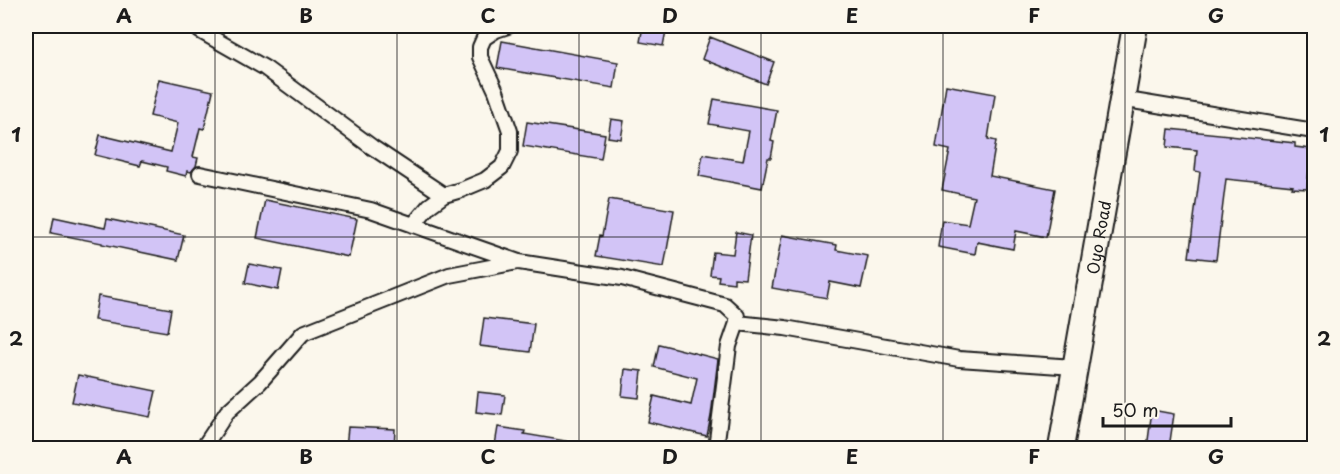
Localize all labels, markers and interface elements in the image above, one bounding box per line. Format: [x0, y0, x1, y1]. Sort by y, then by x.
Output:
text: A [116, 0, 132, 30]
text: B [299, 0, 313, 30]
text: C [480, 0, 496, 30]
text: D [662, 0, 678, 30]
text: E [846, 0, 858, 30]
text: F [1028, 0, 1040, 30]
text: G [1208, 0, 1224, 30]
text: 1 [11, 119, 21, 149]
text: 1 [1319, 119, 1329, 149]
street label: Oyo Road [1080, 198, 1116, 276]
text: 2 [9, 323, 23, 353]
text: 2 [1317, 323, 1331, 353]
scale bar [1103, 390, 1230, 428]
text: 50 m [1112, 396, 1159, 423]
text: A [116, 441, 132, 471]
text: B [299, 441, 313, 471]
text: C [480, 441, 496, 471]
text: D [662, 441, 678, 471]
text: E [846, 441, 858, 471]
text: F [1028, 441, 1040, 471]
text: G [1208, 441, 1224, 471]

